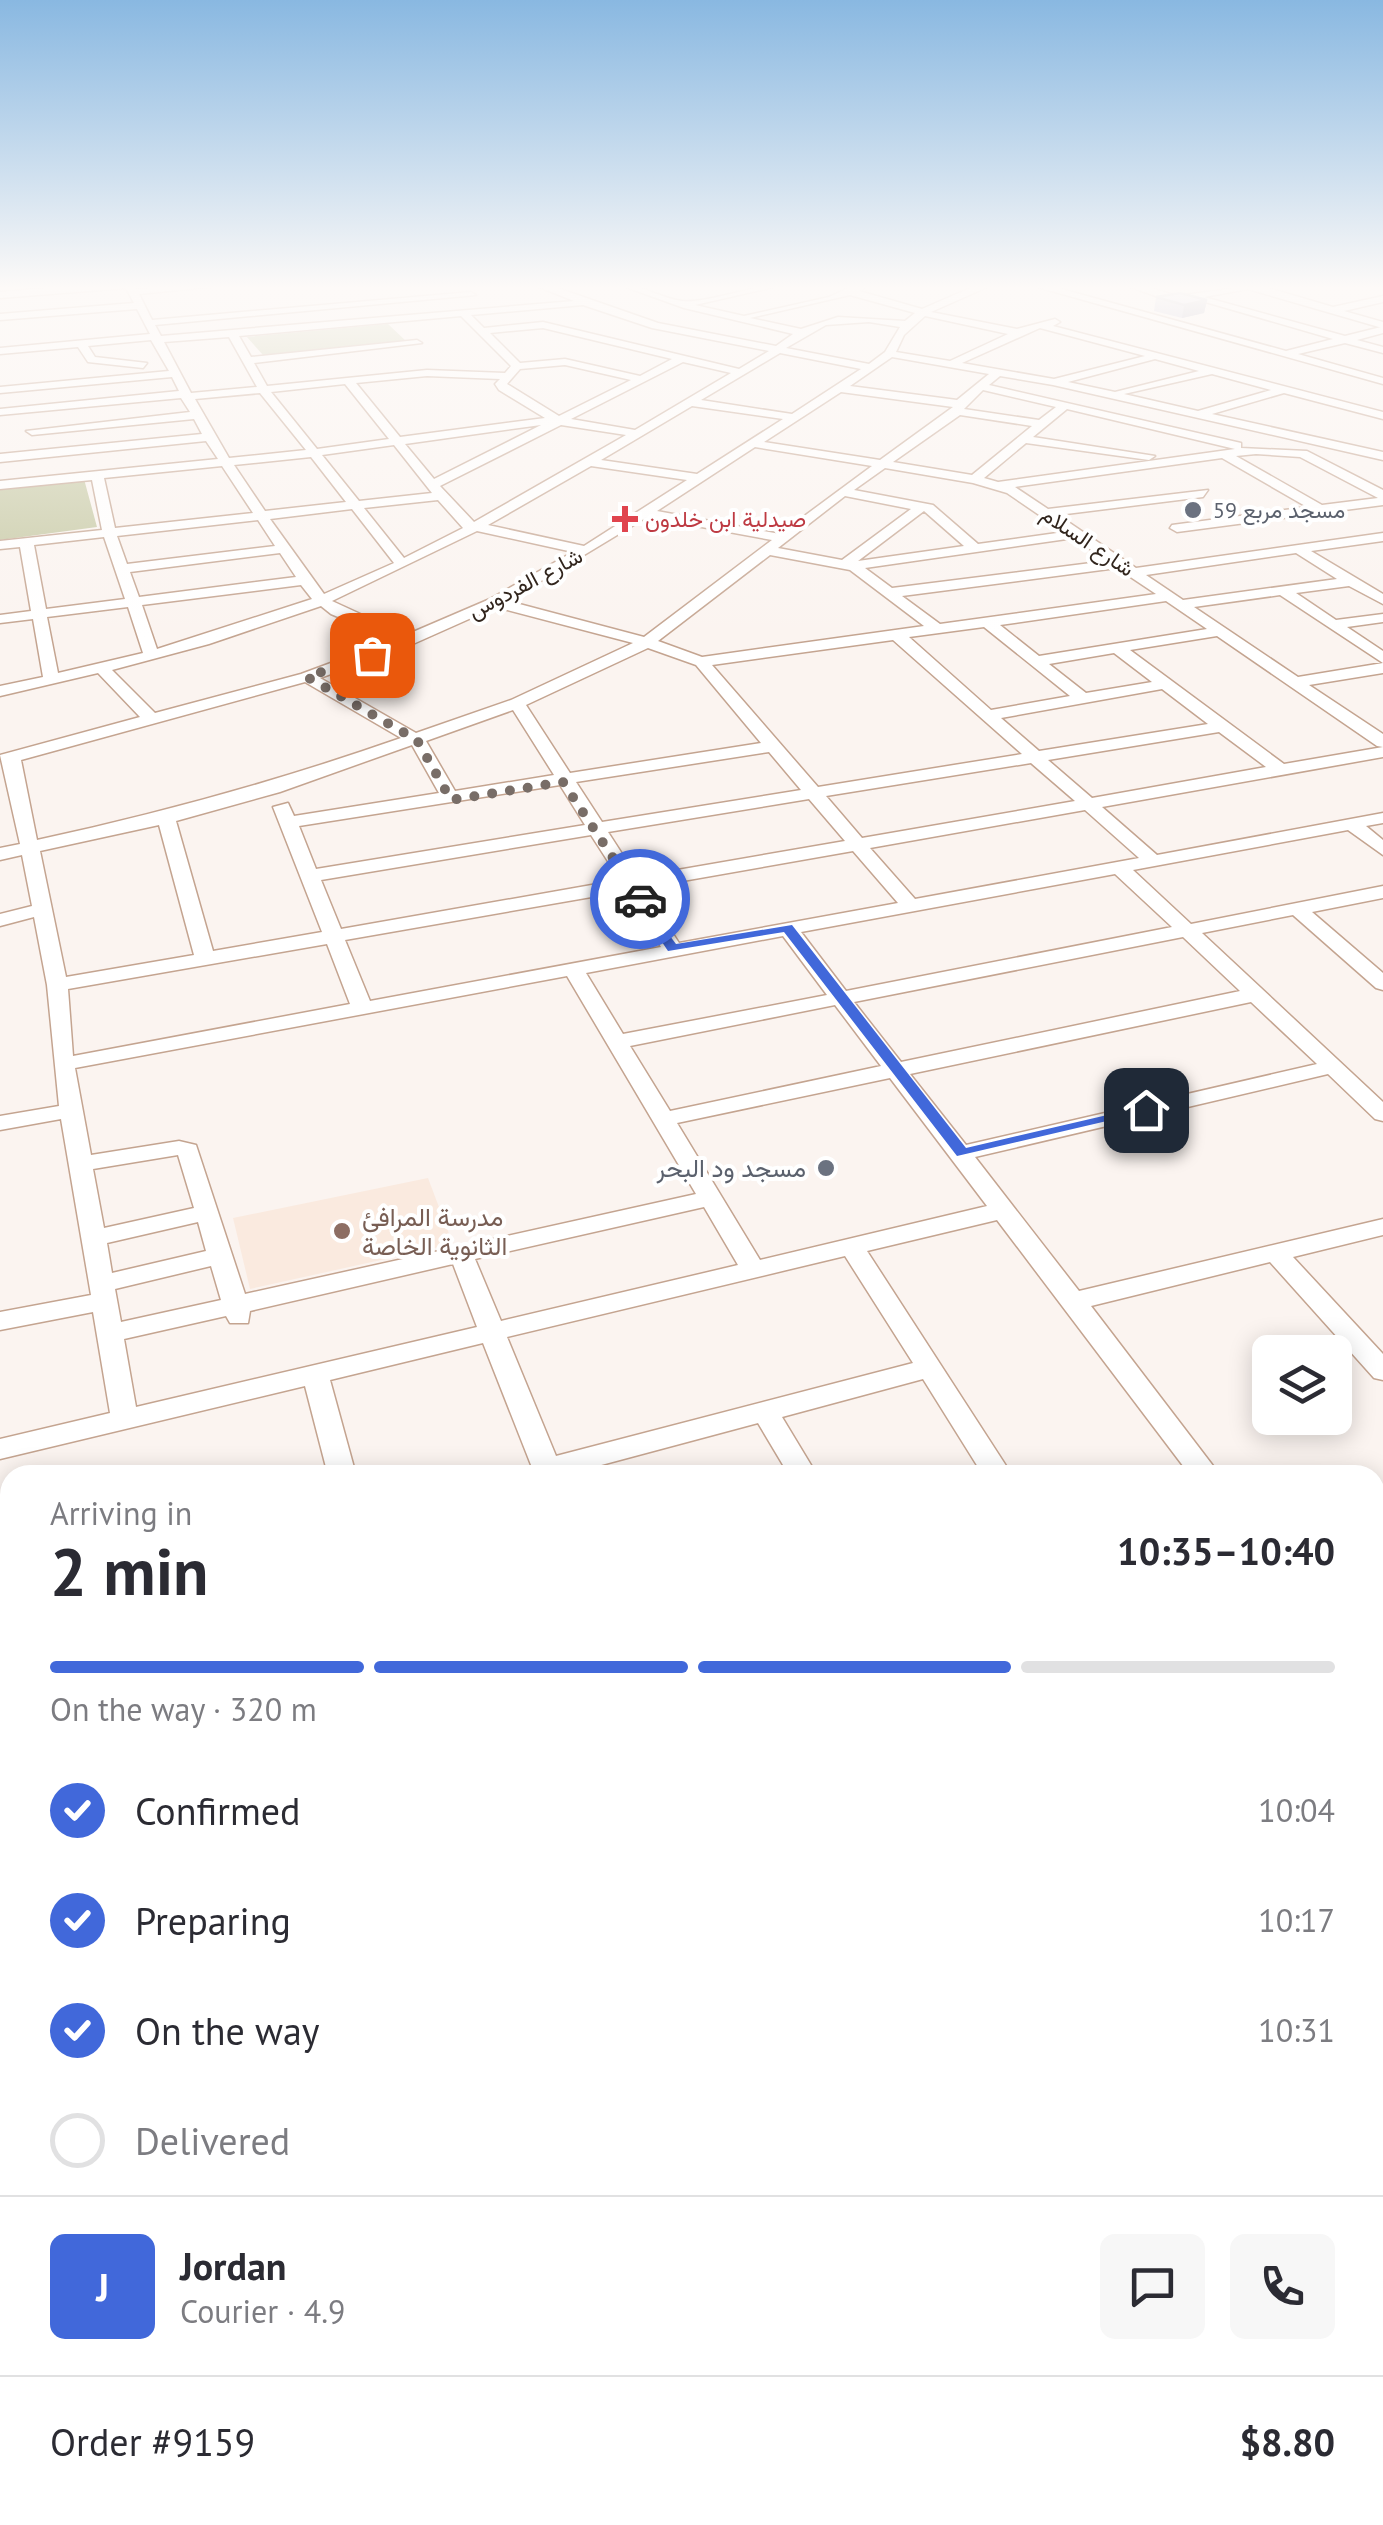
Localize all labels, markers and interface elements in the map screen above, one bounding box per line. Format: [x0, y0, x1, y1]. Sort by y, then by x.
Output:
place label: مسجد مربع 59 [1213, 496, 1345, 525]
marker: مسجد مربع 59 [1182, 499, 1204, 521]
street label: شارع السلام [1035, 500, 1140, 583]
place label: صيدلية ابن خلدون [645, 505, 806, 533]
marker: صيدلية ابن خلدون [614, 508, 636, 530]
street label: شارع الفردوس [463, 541, 587, 626]
pin [330, 613, 415, 698]
icon: bag [345, 628, 400, 683]
courier [590, 849, 690, 949]
icon: car [613, 872, 668, 927]
pin [1104, 1068, 1189, 1153]
icon: home [1119, 1083, 1174, 1138]
place label: مسجد ود البحر [655, 1152, 806, 1184]
marker: مسجد ود البحر [815, 1157, 837, 1179]
place label: مدرسة المرافئ الثانوية الخاصة [362, 1201, 507, 1262]
marker: مدرسة المرافئ الثانوية الخاصة [331, 1220, 353, 1242]
map controls [1252, 1335, 1352, 1435]
button: layers [1252, 1335, 1352, 1435]
text: Arriving in [50, 1492, 192, 1534]
text: 10:35–10:40 [1117, 1526, 1335, 1575]
text: 2 min [50, 1529, 209, 1613]
text: On the way · 320 m [50, 1688, 317, 1730]
icon: check [50, 1783, 105, 1838]
text: Confirmed [135, 1786, 301, 1835]
text: 10:04 [1258, 1789, 1335, 1831]
icon: check [50, 1893, 105, 1948]
text: Preparing [135, 1896, 291, 1945]
text: 10:17 [1258, 1899, 1335, 1941]
icon: check [50, 2003, 105, 2058]
text: On the way [135, 2006, 320, 2055]
text: 10:31 [1258, 2009, 1335, 2051]
text: Delivered [135, 2116, 290, 2165]
button: chat [1100, 2234, 1205, 2339]
button: phone [1230, 2234, 1335, 2339]
text: Jordan [180, 2241, 286, 2290]
text: J [96, 2262, 109, 2311]
text: Courier · 4.9 [180, 2290, 346, 2332]
text: Order #9159 [50, 2417, 255, 2466]
text: $8.80 [1239, 2417, 1335, 2466]

